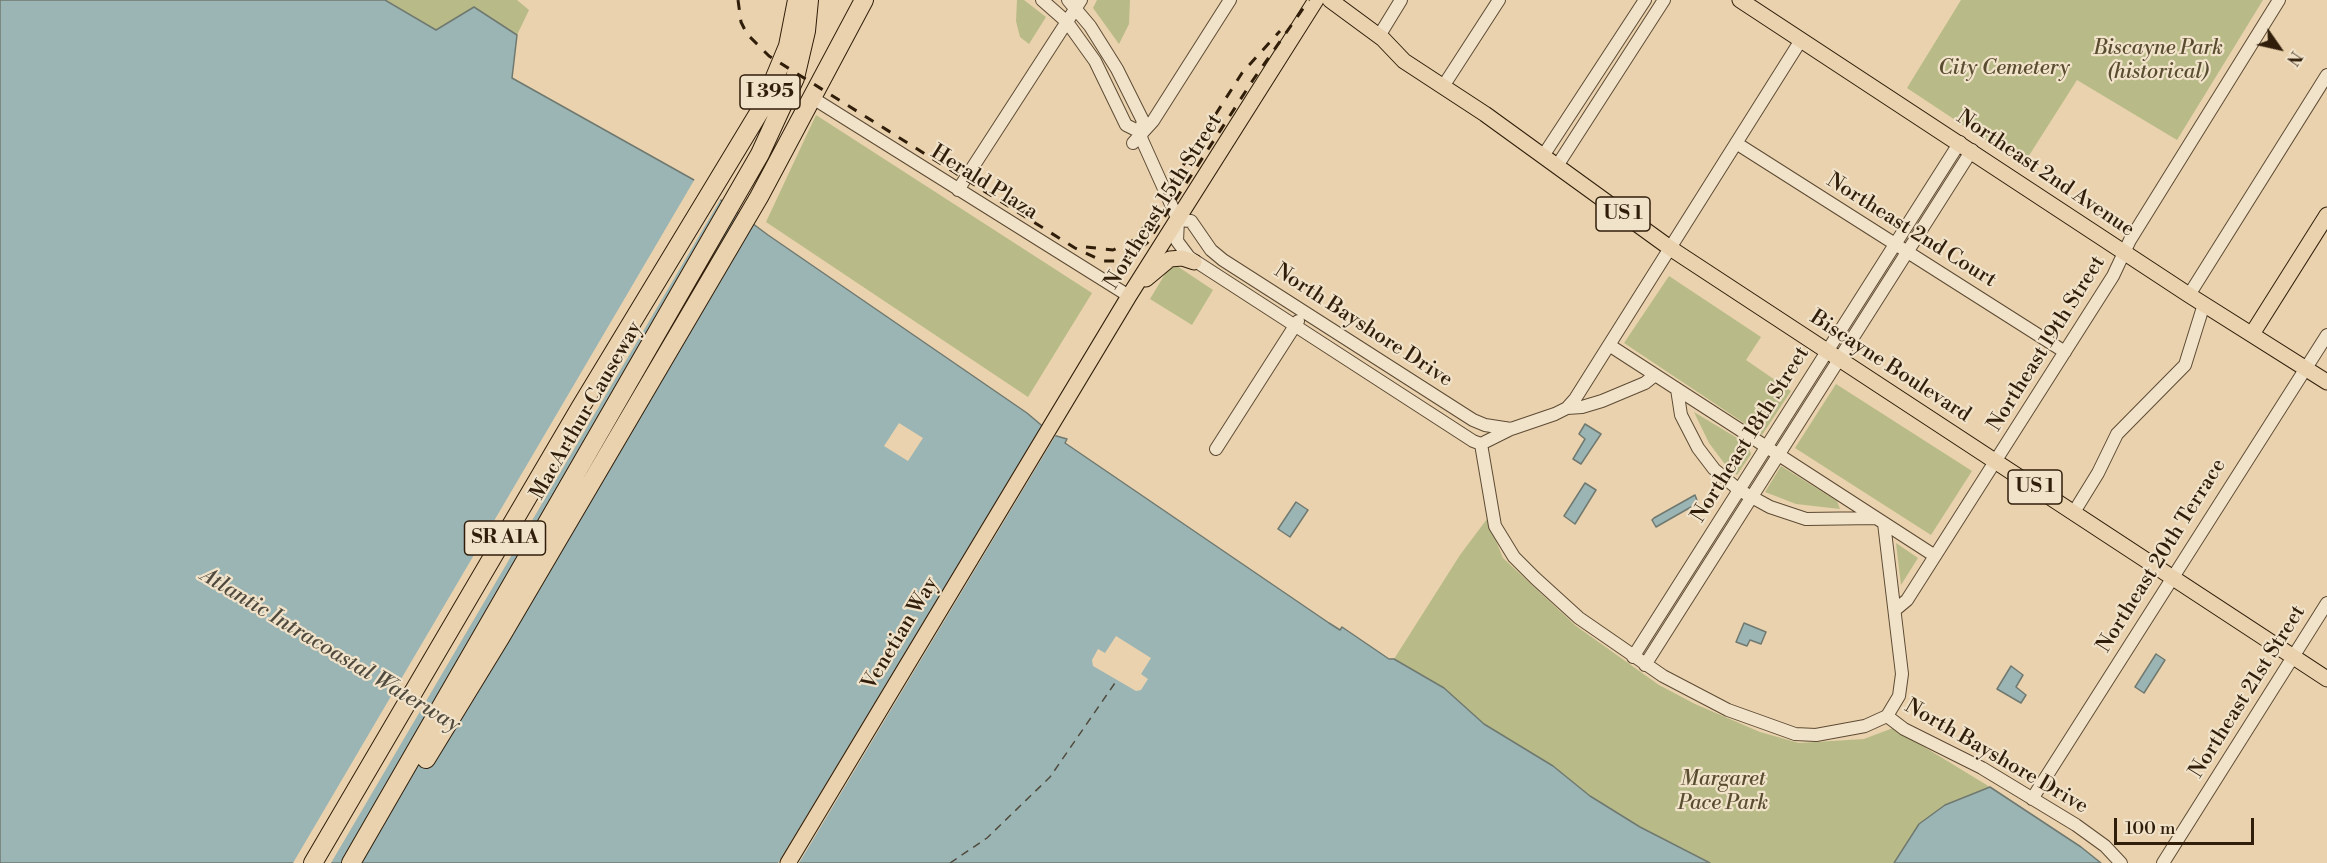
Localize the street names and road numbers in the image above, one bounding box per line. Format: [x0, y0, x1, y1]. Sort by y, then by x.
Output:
road number: I 395 [740, 75, 800, 109]
street label: Northeast 2nd Avenue [1951, 105, 2139, 243]
street label: Northeast 15th Street [1100, 110, 1228, 294]
street label: Herald Plaza [926, 140, 1042, 226]
street label: Northeast 2nd Court [1821, 169, 2001, 293]
road number: US 1 [1596, 197, 1650, 231]
street label: Northeast 19th Street [1983, 252, 2111, 436]
street label: North Bayshore Drive [1269, 259, 1457, 393]
street label: Biscayne Boulevard [1805, 306, 1975, 428]
street label: MacArthur Causeway [526, 317, 648, 505]
street label: Northeast 18th Street [1687, 342, 1815, 528]
street label: Northeast 20th Terrace [2092, 455, 2232, 657]
road number: US 1 [2008, 470, 2062, 504]
road number: SR A1A [464, 521, 546, 555]
street label: Venetian Way [857, 573, 945, 695]
street label: Northeast 21st Street [2185, 601, 2311, 783]
street label: North Bayshore Drive [1900, 694, 2092, 820]

